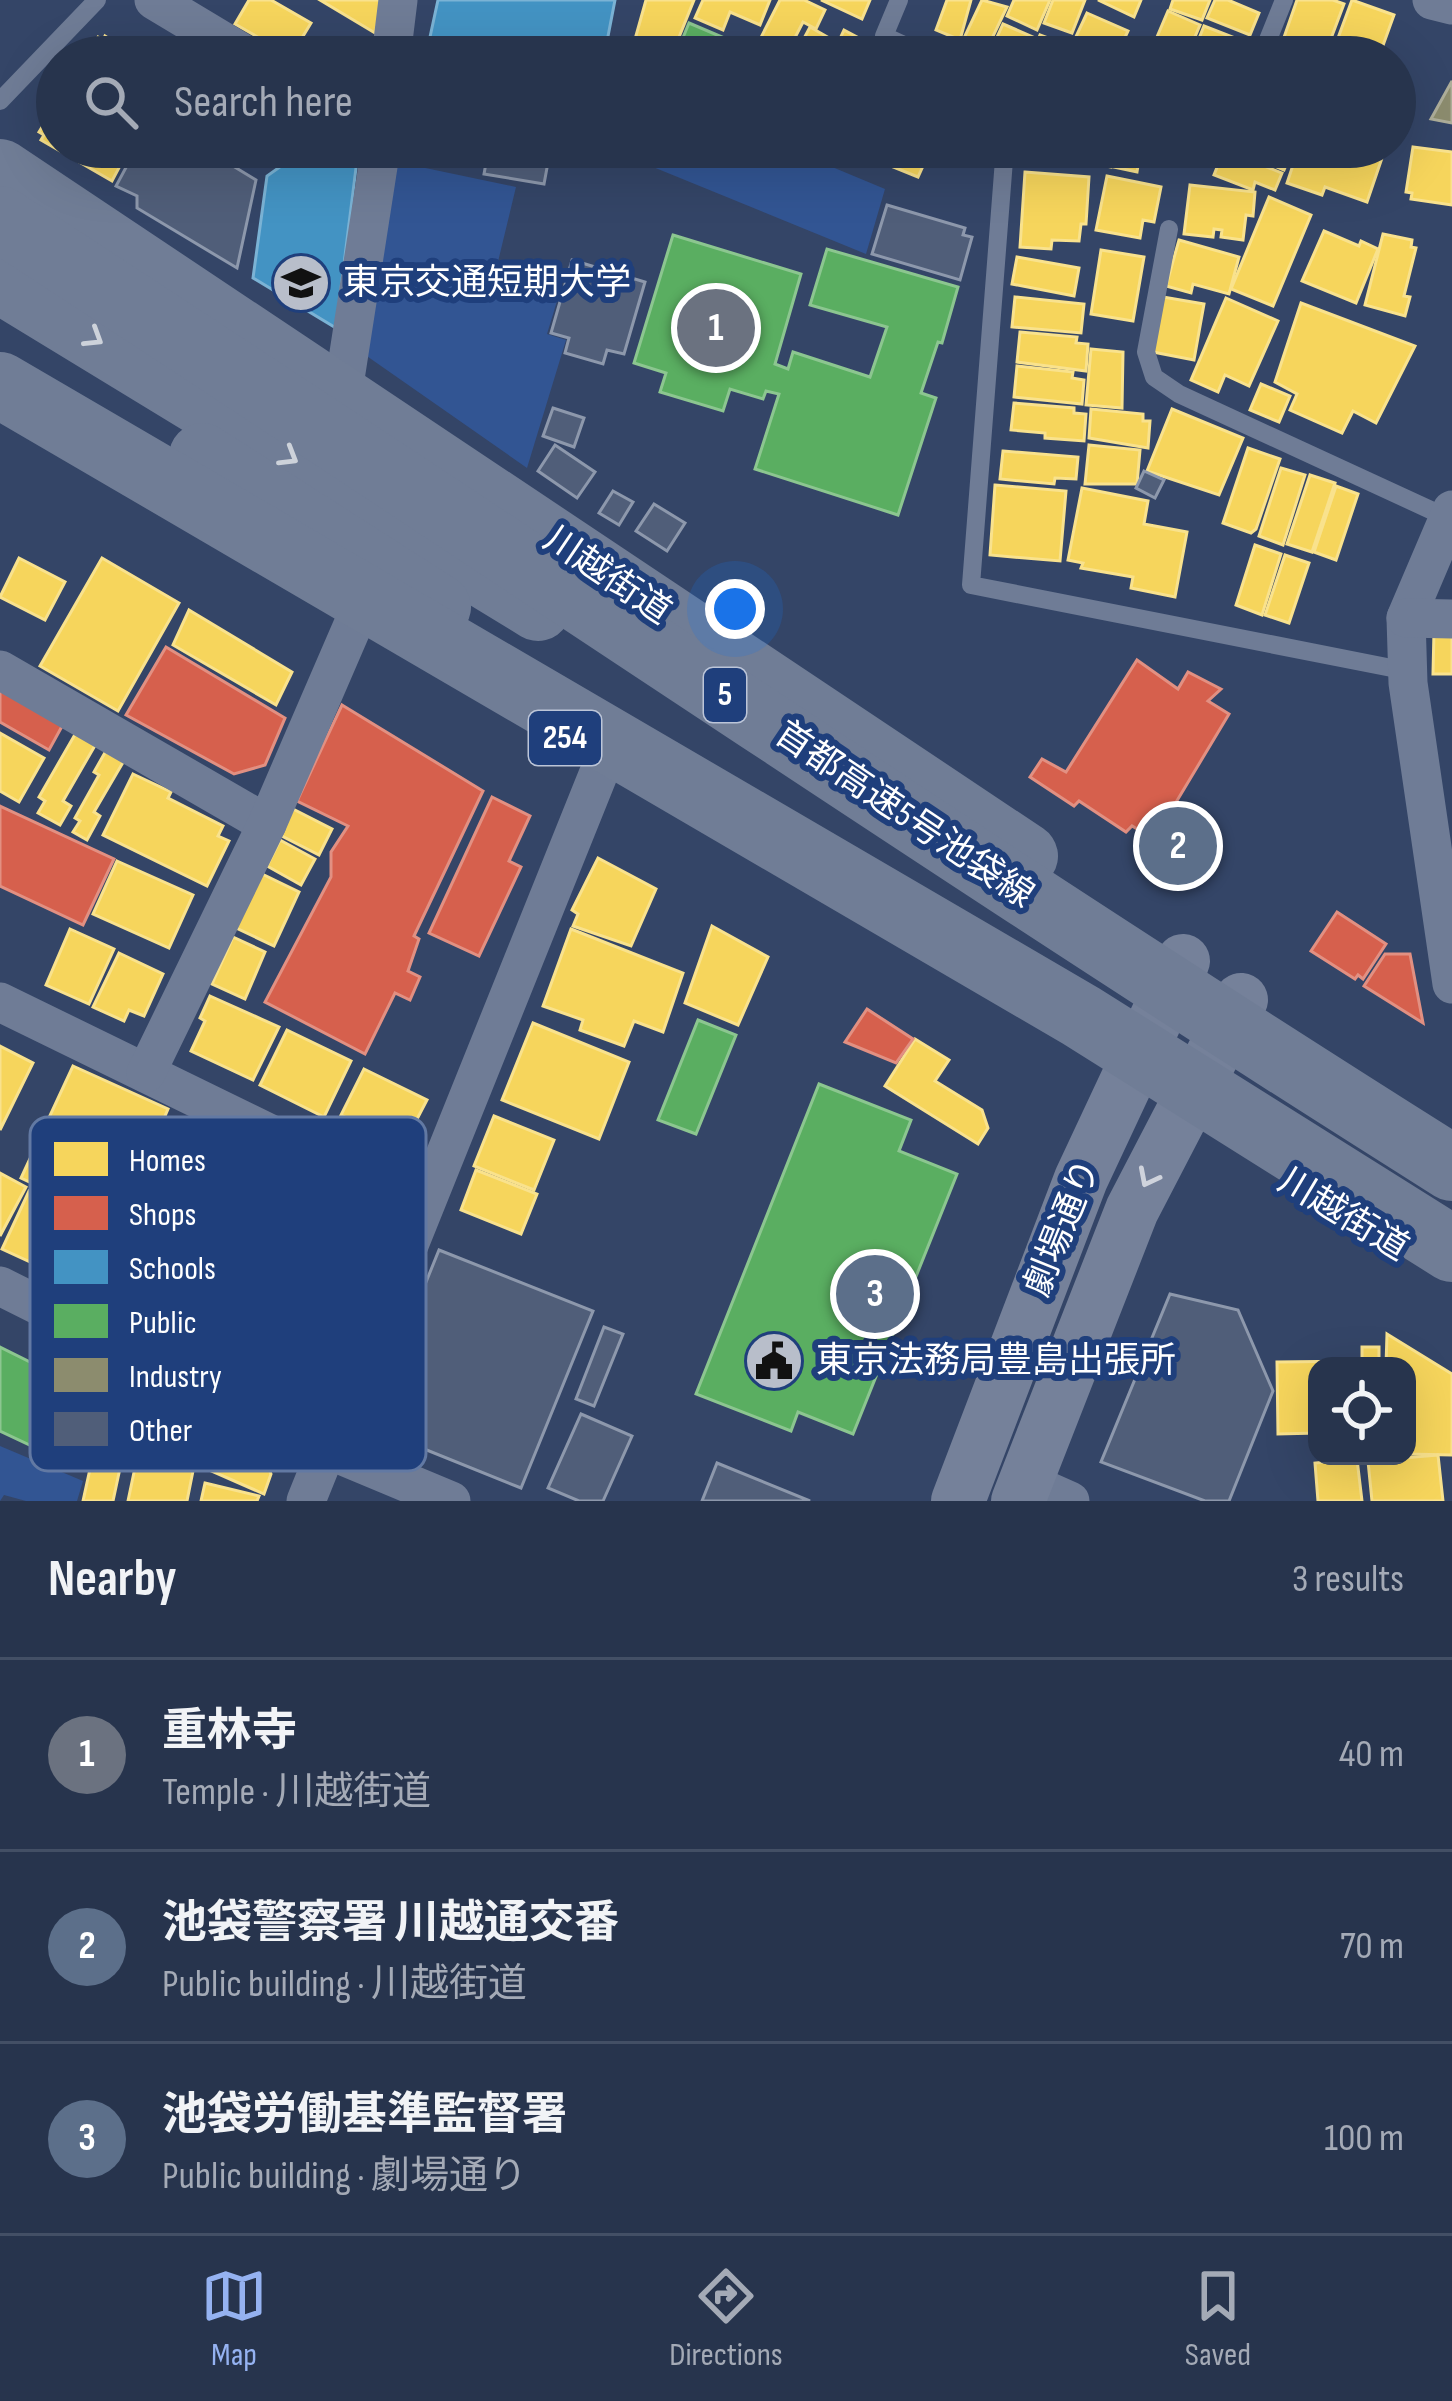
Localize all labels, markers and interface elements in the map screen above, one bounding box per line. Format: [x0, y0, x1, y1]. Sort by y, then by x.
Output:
search box [36, 36, 1416, 168]
icon: search [78, 69, 144, 135]
text: Search here [174, 75, 353, 130]
school or university icon: 東京交通短期大学 [270, 252, 332, 314]
place label: 東京交通短期大学 [343, 262, 631, 305]
pin: 1 [677, 283, 755, 373]
one-way arrow [81, 324, 103, 346]
one-way arrow [276, 443, 298, 465]
street label: 川越街道 [535, 518, 679, 634]
your location [705, 579, 765, 639]
road number: 5 [704, 668, 746, 722]
road number: 254 [529, 711, 601, 765]
street label: 首都高速5号池袋線 [767, 713, 1041, 917]
pin: 2 [1139, 801, 1217, 891]
legend [30, 1117, 426, 1471]
text: Homes [129, 1141, 206, 1181]
street label: 劇場通り [1016, 1153, 1110, 1303]
street label: 川越街道 [1270, 1159, 1416, 1271]
one-way arrow [1139, 1166, 1163, 1187]
text: Shops [129, 1195, 196, 1235]
text: Schools [129, 1249, 216, 1289]
pin: 3 [836, 1249, 914, 1339]
text: Public [129, 1303, 197, 1343]
public building icon: 東京法務局豊島出張所 [743, 1330, 805, 1392]
place label: 東京法務局豊島出張所 [816, 1340, 1176, 1383]
text: Industry [129, 1357, 222, 1397]
map controls [1308, 1357, 1416, 1465]
button: locate [1308, 1357, 1416, 1465]
text: Other [129, 1411, 192, 1451]
text: Nearby [48, 1549, 177, 1610]
text: 3 results [1292, 1556, 1404, 1603]
text: 重林寺 [162, 1704, 297, 1759]
text: 1 [79, 1731, 95, 1778]
text: 40 m [1339, 1731, 1404, 1778]
text: Temple · 川越街道 [162, 1769, 431, 1816]
text: 池袋警察署 川越通交番 [162, 1896, 619, 1951]
text: 2 [78, 1923, 96, 1970]
text: 70 m [1340, 1923, 1404, 1970]
text: Public building · 川越街道 [162, 1961, 527, 2008]
text: 池袋労働基準監督署 [162, 2088, 567, 2143]
text: 3 [78, 2115, 96, 2162]
text: 100 m [1324, 2115, 1404, 2162]
text: Public building · 劇場通り [162, 2153, 527, 2200]
tab: Map [201, 2263, 267, 2375]
tab: Directions [669, 2263, 783, 2375]
tab: Saved [1185, 2263, 1251, 2375]

